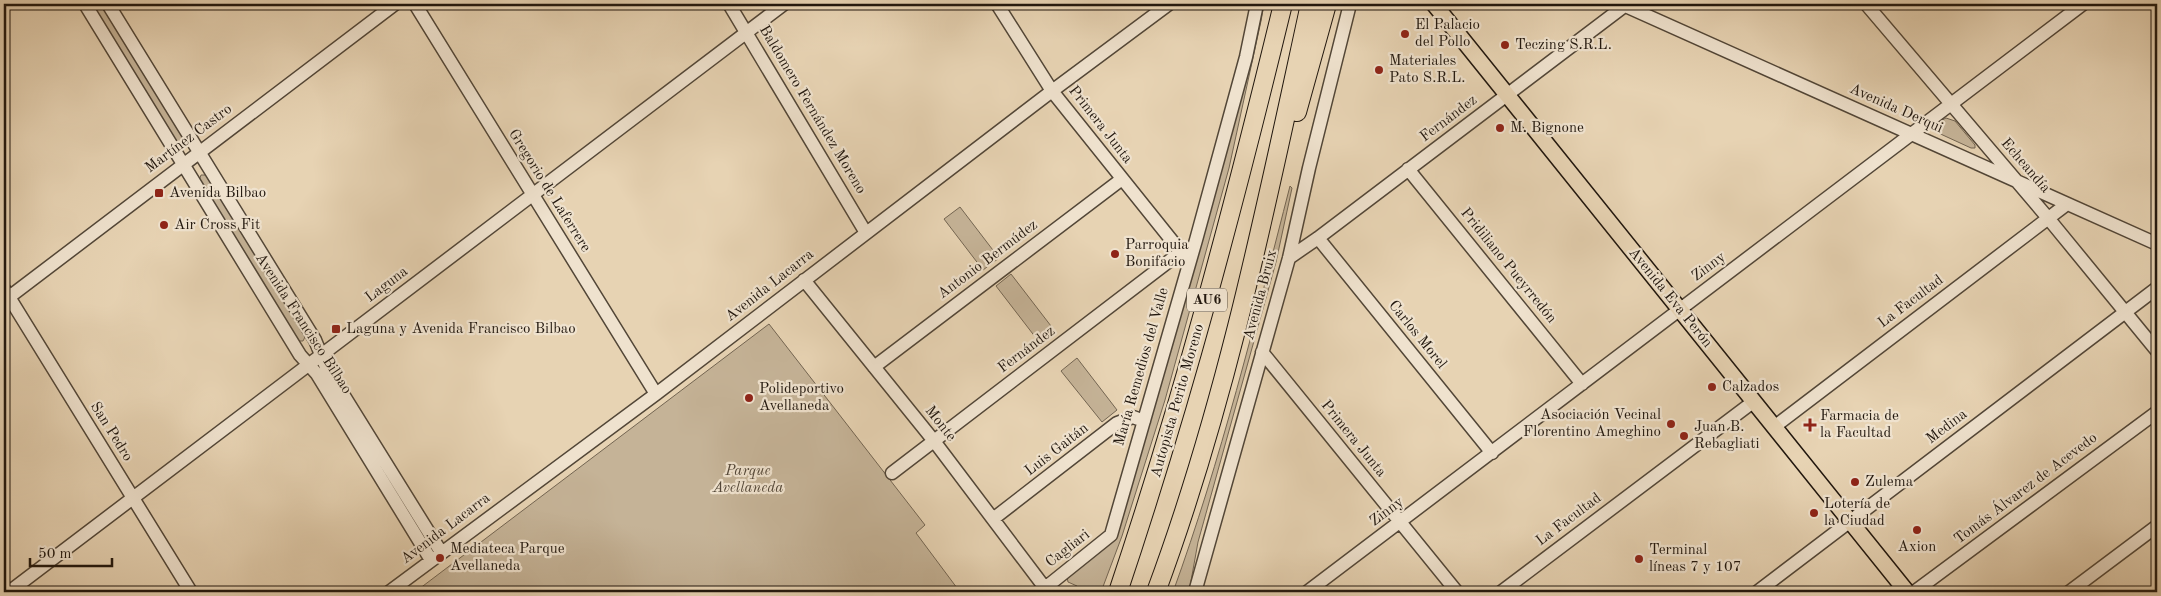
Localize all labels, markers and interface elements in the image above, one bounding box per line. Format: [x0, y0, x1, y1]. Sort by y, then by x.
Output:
place label: El Palacio del Pollo [1415, 18, 1480, 50]
street label: Baldomero Fernández Moreno [756, 23, 868, 197]
marker: El Palacio del Pollo [1399, 28, 1411, 40]
place label: Teczing S.R.L. [1515, 38, 1612, 53]
marker: Teczing S.R.L. [1499, 39, 1511, 51]
place label: Materiales Pato S.R.L. [1389, 54, 1466, 86]
marker: Materiales Pato S.R.L. [1373, 64, 1385, 76]
street label: Avenida Derqui [1847, 82, 1945, 136]
street label: Primera Junta [1065, 83, 1135, 167]
street label: Fernández [1418, 93, 1480, 145]
street label: Martínez Castro [143, 102, 235, 176]
place label: M. Bignone [1510, 121, 1584, 136]
marker: M. Bignone [1494, 122, 1506, 134]
street label: Gregorio de Laferrere [505, 127, 593, 255]
street label: Echeandía [1997, 136, 2053, 197]
place label: Avenida Bilbao [169, 186, 266, 201]
marker: Avenida Bilbao [153, 187, 165, 199]
street label: Pridiliano Pueyrredón [1457, 206, 1559, 326]
place label: Air Cross Fit [174, 218, 260, 233]
street label: Antonio Bermúdez [935, 218, 1041, 302]
marker: Air Cross Fit [158, 219, 170, 231]
place label: Parroquia Bonifacio [1125, 238, 1189, 270]
street label: Avenida Eva Perón [1625, 245, 1715, 351]
street label: Avenida Lacarra [723, 247, 817, 325]
marker: Parroquia Bonifacio [1109, 248, 1121, 260]
street label: Avenida Bruix [1242, 248, 1280, 342]
street label: Zinny [1689, 250, 1729, 284]
street label: Avenida Francisco Bilbao [252, 251, 354, 397]
street label: Laguna [363, 264, 412, 306]
street label: La Facultad [1876, 273, 1947, 331]
street label: María Remedios del Valle [1112, 286, 1172, 448]
road number: AU6 [1187, 288, 1227, 312]
street label: Carlos Morel [1385, 298, 1449, 372]
place label: Laguna y Avenida Francisco Bilbao [346, 322, 576, 337]
street label: Autopista Perito Moreno [1149, 322, 1207, 480]
marker: Laguna y Avenida Francisco Bilbao [330, 323, 342, 335]
street label: Fernández [996, 324, 1058, 376]
place label: Calzados [1722, 380, 1779, 395]
marker: Calzados [1706, 381, 1718, 393]
place label: Polideportivo Avellaneda [759, 382, 844, 414]
marker: Polideportivo Avellaneda [743, 392, 755, 404]
street label: Primera Junta [1318, 398, 1389, 481]
street label: San Pedro [87, 400, 135, 464]
street label: Monte [922, 404, 958, 445]
street label: Medina [1924, 407, 1971, 447]
place label: Asociación Vecinal Florentino Ameghino [1523, 408, 1661, 440]
place label: Farmacia de la Facultad [1820, 409, 1899, 441]
marker: Asociación Vecinal Florentino Ameghino [1665, 418, 1677, 430]
marker: Farmacia de la Facultad [1804, 419, 1816, 431]
place label: Juan B. Rebagliati [1694, 420, 1760, 452]
street label: Luis Gaitán [1022, 421, 1092, 479]
street label: Tomás Álvarez de Acevedo [1950, 428, 2100, 548]
marker: Juan B. Rebagliati [1678, 430, 1690, 442]
park label: Parque Avellaneda [712, 464, 783, 496]
place label: Zulema [1865, 475, 1914, 490]
marker: Zulema [1849, 476, 1861, 488]
street label: Avenida Lacarra [399, 490, 494, 567]
street label: La Facultad [1534, 491, 1605, 549]
street label: Zinny [1367, 495, 1407, 529]
place label: Lotería de la Ciudad [1824, 497, 1890, 529]
marker: Lotería de la Ciudad [1808, 507, 1820, 519]
marker: Axion [1911, 524, 1923, 536]
street label: Cagliari [1043, 527, 1093, 571]
scale bar [30, 536, 112, 568]
place label: Axion [1898, 540, 1936, 555]
place label: Mediateca Parque Avellaneda [450, 542, 565, 574]
place label: Terminal líneas 7 y 107 [1649, 543, 1741, 575]
text: 50 m [38, 547, 72, 562]
marker: Mediateca Parque Avellaneda [434, 552, 446, 564]
marker: Terminal líneas 7 y 107 [1633, 553, 1645, 565]

